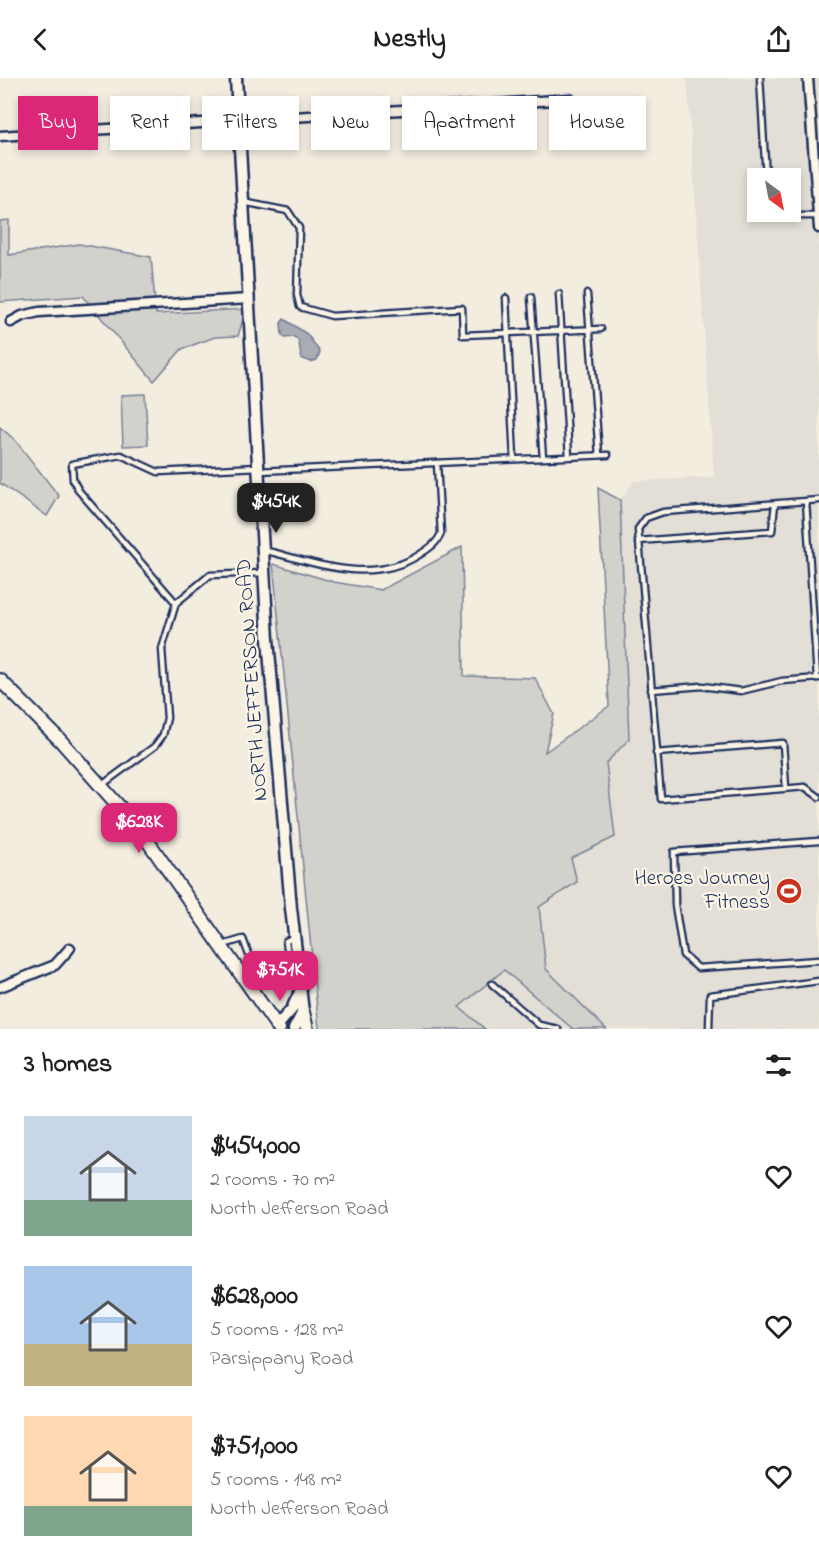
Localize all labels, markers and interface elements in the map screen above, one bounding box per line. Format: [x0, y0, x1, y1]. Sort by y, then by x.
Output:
text: Nestly [373, 20, 446, 59]
icon: back [24, 23, 57, 56]
icon: share [762, 23, 795, 56]
chip: Buy [18, 96, 98, 150]
chip: Rent [110, 96, 190, 150]
chip: Filters [202, 96, 299, 150]
chip: New [311, 96, 390, 150]
chip: Apartment [402, 96, 537, 150]
chip: House [549, 96, 646, 150]
north arrow [747, 168, 801, 222]
map controls [747, 168, 801, 222]
pin: $454K [234, 483, 318, 534]
text: $454K [251, 488, 301, 517]
street label: NORTH JEFFERSON ROAD [230, 558, 276, 802]
pin: $628K [97, 803, 181, 854]
text: $628K [115, 808, 163, 837]
place label: Heroes Journey Fitness [635, 864, 770, 918]
sports icon: Heroes Journey Fitness [774, 876, 804, 906]
pin: $751K [238, 951, 322, 1002]
text: $751K [256, 956, 304, 985]
text: 3 homes [24, 1046, 112, 1084]
icon: filters [762, 1049, 795, 1082]
text: $454,000 [210, 1128, 300, 1166]
icon: home [72, 1140, 144, 1212]
icon: heart [762, 1160, 795, 1193]
text: 2 rooms · 70 m² [210, 1166, 335, 1195]
text: North Jefferson Road [210, 1195, 389, 1224]
text: $628,000 [210, 1278, 298, 1316]
icon: home [72, 1290, 144, 1362]
icon: heart [762, 1310, 795, 1343]
text: 5 rooms · 128 m² [210, 1316, 344, 1345]
text: Parsippany Road [210, 1345, 353, 1374]
text: $751,000 [210, 1428, 298, 1466]
icon: home [72, 1440, 144, 1512]
icon: heart [762, 1460, 795, 1493]
text: 5 rooms · 148 m² [210, 1466, 342, 1495]
text: North Jefferson Road [210, 1495, 389, 1524]

